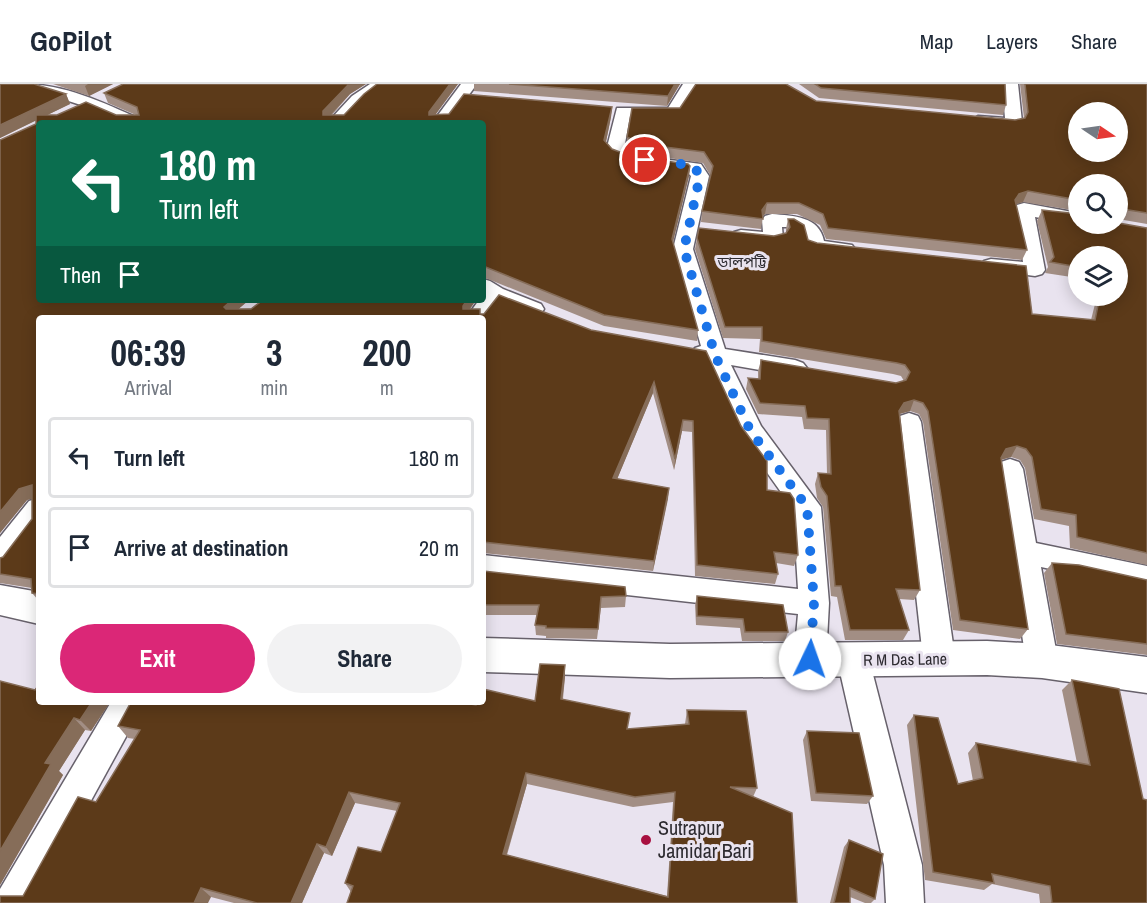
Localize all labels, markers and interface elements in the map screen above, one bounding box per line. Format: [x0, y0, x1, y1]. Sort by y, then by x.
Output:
text: GoPilot [30, 22, 112, 60]
text: Map [920, 27, 953, 56]
text: Layers [986, 27, 1038, 56]
text: Share [1071, 27, 1117, 56]
north arrow [1068, 102, 1128, 162]
map controls [1068, 102, 1128, 306]
pin [619, 134, 670, 185]
text: 180 m [159, 137, 257, 193]
icon: arrive [628, 143, 661, 176]
icon: left [60, 144, 138, 222]
button: search [1068, 174, 1128, 234]
text: Turn left [159, 191, 238, 227]
button: layers [1068, 246, 1128, 306]
district label: ডালপট্টি [717, 251, 767, 272]
icon: arrive [113, 258, 146, 291]
text: Then [60, 260, 101, 290]
text: 06:39 [110, 329, 186, 377]
text: 3 [266, 329, 282, 377]
text: 200 [362, 329, 412, 377]
text: Arrival [125, 374, 172, 401]
text: min [260, 374, 288, 401]
text: m [380, 374, 394, 401]
icon: left [63, 441, 96, 474]
text: Turn left [114, 443, 185, 473]
text: 180 m [409, 443, 459, 473]
icon: arrive [63, 531, 96, 564]
text: Arrive at destination [114, 533, 288, 563]
text: 20 m [419, 533, 459, 563]
button: Exit [60, 624, 255, 693]
button: Share [267, 624, 462, 693]
position arrow [778, 627, 842, 691]
street label: R M Das Lane [863, 647, 947, 671]
place label: Sutrapur Jamidar Bari [658, 814, 752, 864]
marker: Sutrapur Jamidar Bari [639, 833, 653, 847]

